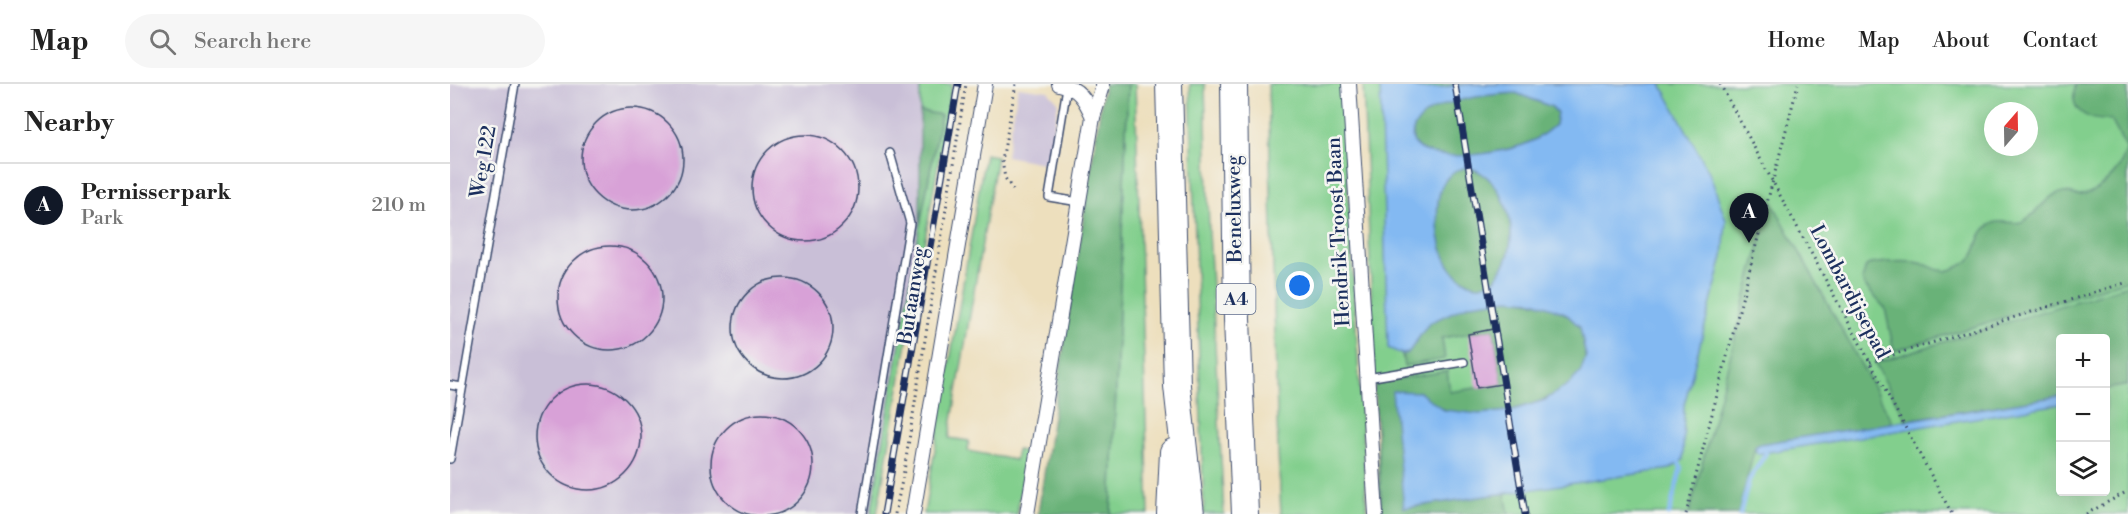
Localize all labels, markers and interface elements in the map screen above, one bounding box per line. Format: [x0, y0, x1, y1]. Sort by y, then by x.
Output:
search box [125, 14, 545, 68]
text: Map [30, 24, 89, 59]
icon: search [146, 25, 179, 58]
text: Search here [194, 28, 311, 55]
text: Home [1768, 28, 1825, 54]
text: Map [1858, 28, 1900, 54]
text: About [1933, 28, 1990, 54]
text: Contact [2023, 28, 2098, 54]
north arrow [1984, 102, 2038, 156]
text: Nearby [24, 107, 114, 139]
street label: Weg 122 [465, 124, 503, 201]
street label: Hendrik Troost Baan [1322, 136, 1356, 328]
street label: Beneluxweg [1222, 154, 1248, 264]
text: Pernisserpark [81, 179, 231, 206]
text: A [36, 193, 51, 218]
text: 210 m [371, 193, 426, 218]
pin: A [1730, 194, 1768, 243]
text: Park [81, 206, 123, 231]
street label: Lombardijsepad [1803, 221, 1895, 364]
street label: Butaanweg [893, 244, 933, 348]
your location [1285, 271, 1314, 300]
road number: A4 [1216, 284, 1256, 314]
map controls [2056, 334, 2110, 496]
button: + [2056, 334, 2110, 388]
button: − [2056, 388, 2110, 442]
button: layers [2056, 442, 2110, 496]

